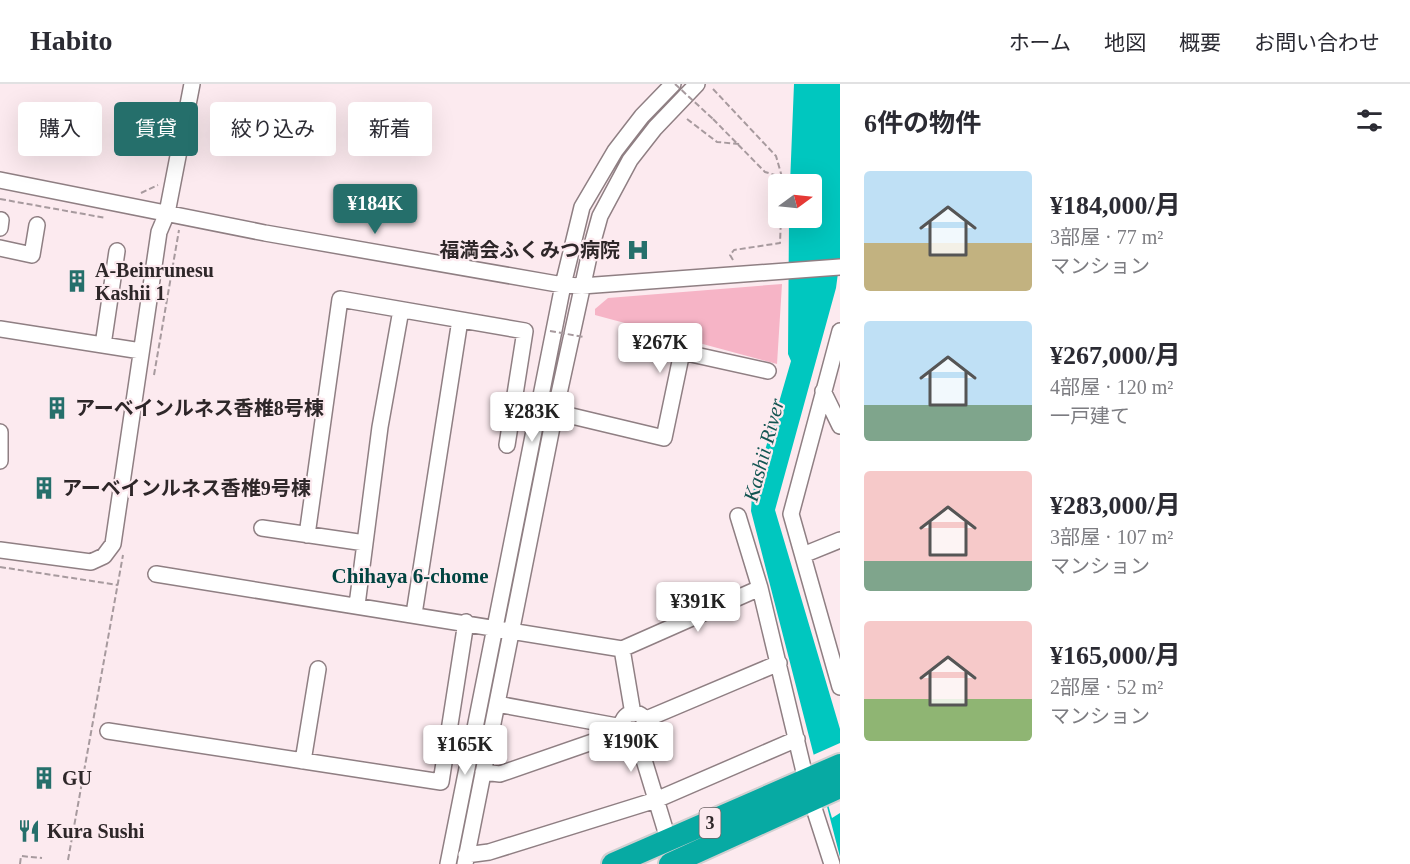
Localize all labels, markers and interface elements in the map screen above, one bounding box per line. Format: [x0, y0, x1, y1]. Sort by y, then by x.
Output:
text: Habito [30, 25, 112, 56]
text: ホーム [1009, 31, 1071, 55]
text: 地図 [1104, 31, 1146, 55]
text: 概要 [1179, 31, 1221, 55]
text: お問い合わせ [1254, 31, 1380, 55]
chip: 購入 [18, 102, 102, 156]
chip: 賃貸 [114, 102, 198, 156]
chip: 絞り込み [210, 102, 336, 156]
chip: 新着 [348, 102, 432, 156]
icon: filters [1353, 104, 1386, 137]
text: 6件の物件 [864, 109, 981, 138]
north arrow [768, 174, 822, 228]
map controls [768, 174, 822, 228]
pin: ¥184K [333, 184, 417, 235]
text: ¥184,000/月 [1050, 191, 1181, 220]
text: ¥184K [347, 192, 403, 214]
icon: home [912, 195, 984, 267]
text: 3部屋 · 77 m² [1050, 226, 1163, 248]
hospital icon: 福満会ふくみつ病院 [625, 237, 651, 263]
place label: 福満会ふくみつ病院 [439, 239, 620, 261]
text: マンション [1050, 255, 1150, 277]
place label: A-Beinrunesu Kashii 1 [95, 259, 214, 304]
building icon: A-Beinrunesu Kashii 1 [64, 268, 90, 294]
pin: ¥267K [618, 323, 702, 374]
text: ¥267K [632, 331, 688, 353]
text: ¥267,000/月 [1050, 341, 1181, 370]
icon: home [912, 345, 984, 417]
text: 4部屋 · 120 m² [1050, 376, 1173, 398]
pin: ¥283K [490, 392, 574, 443]
building icon: アーベインルネス香椎8号棟 [44, 395, 70, 421]
water label: Kashii River [738, 395, 789, 505]
place label: アーベインルネス香椎8号棟 [75, 397, 324, 419]
text: ¥283K [504, 400, 560, 422]
text: 一戸建て [1050, 405, 1130, 427]
building icon: アーベインルネス香椎9号棟 [31, 475, 57, 501]
place label: アーベインルネス香椎9号棟 [62, 477, 311, 499]
text: ¥283,000/月 [1050, 491, 1181, 520]
icon: home [912, 495, 984, 567]
text: 3部屋 · 107 m² [1050, 526, 1173, 548]
text: マンション [1050, 555, 1150, 577]
district label: Chihaya 6-chome [332, 564, 488, 588]
pin: ¥391K [656, 582, 740, 633]
text: ¥391K [670, 590, 726, 612]
text: ¥165,000/月 [1050, 641, 1181, 670]
icon: home [912, 645, 984, 717]
text: 2部屋 · 52 m² [1050, 676, 1163, 698]
text: マンション [1050, 705, 1150, 727]
pin: ¥190K [589, 722, 673, 773]
pin: ¥165K [423, 725, 507, 776]
text: ¥190K [603, 730, 659, 752]
text: ¥165K [437, 733, 493, 755]
building icon: GU [31, 765, 57, 791]
place label: GU [62, 767, 92, 789]
road number: 3 [700, 808, 720, 838]
restaurant icon: Kura Sushi [16, 818, 42, 844]
place label: Kura Sushi [47, 820, 145, 842]

